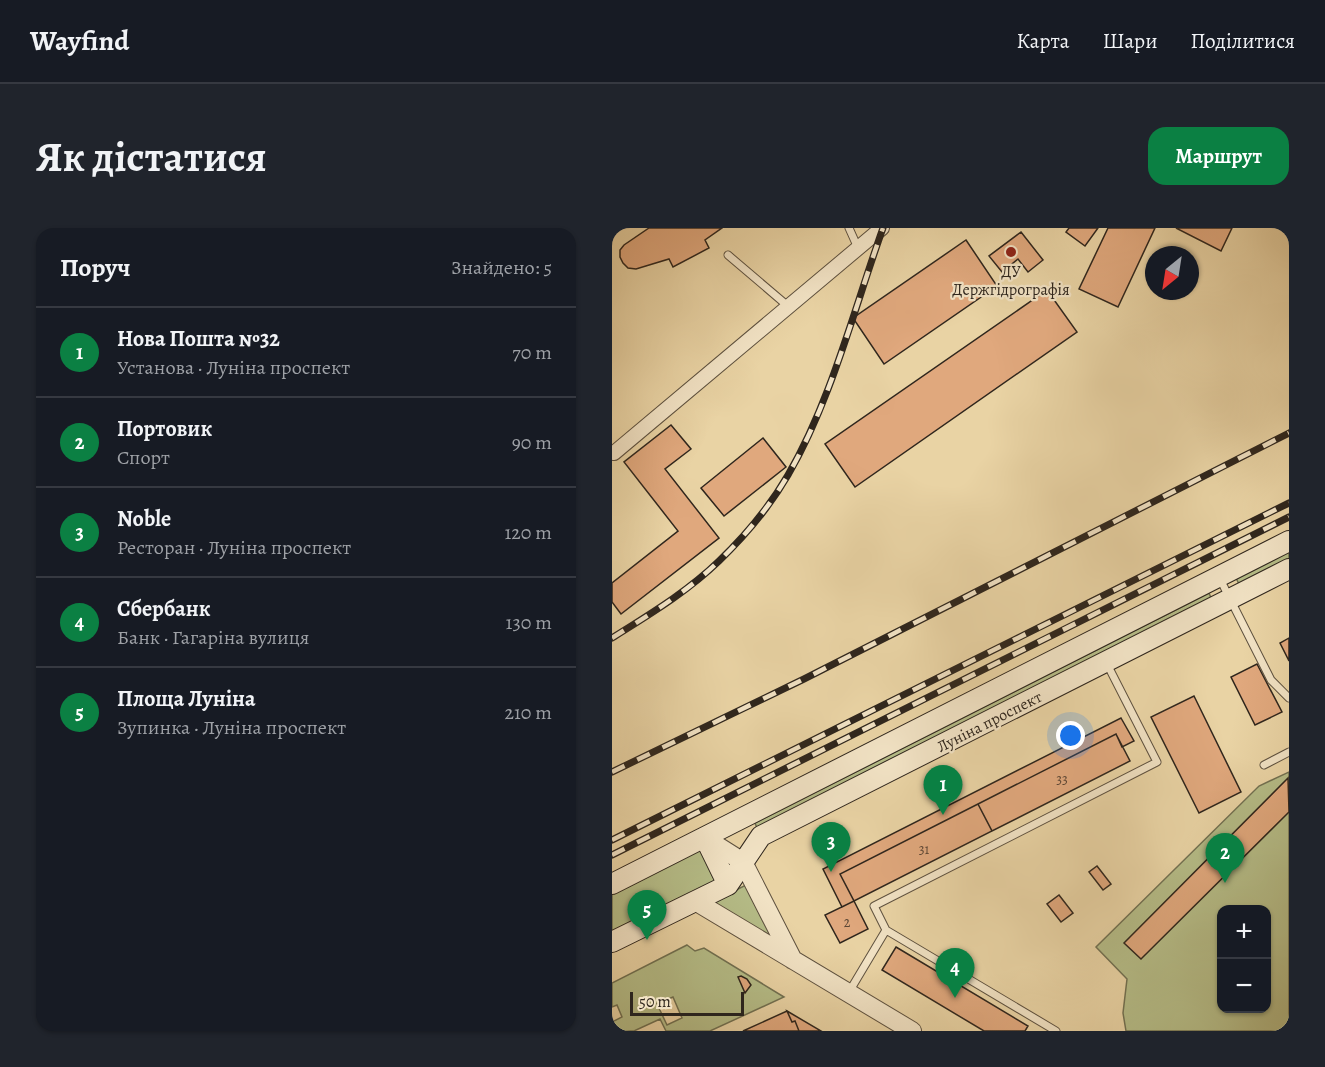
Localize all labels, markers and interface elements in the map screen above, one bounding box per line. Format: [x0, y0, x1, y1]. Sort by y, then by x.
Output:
text: Wayfind [30, 22, 129, 60]
text: Карта [1017, 27, 1069, 55]
text: Шари [1102, 27, 1157, 55]
text: Поділитися [1190, 27, 1295, 55]
button: Маршрут [1148, 127, 1289, 185]
text: Як дістатися [36, 128, 267, 185]
marker: ДУ Держгідрографія [1004, 245, 1018, 259]
north arrow [1145, 246, 1199, 300]
text: Поруч [60, 250, 131, 285]
text: Знайдено: 5 [451, 254, 552, 281]
place label: ДУ Держгідрографія [952, 261, 1070, 301]
text: Нова Пошта №32 [117, 324, 280, 354]
text: 1 [76, 339, 83, 366]
text: 70 m [512, 339, 552, 366]
text: Установа · Луніна проспект [117, 354, 350, 381]
text: Портовик [117, 414, 212, 444]
text: 2 [75, 429, 84, 456]
text: 90 m [512, 429, 552, 456]
text: Спорт [117, 444, 170, 471]
text: Noble [117, 504, 171, 534]
text: 3 [75, 519, 84, 546]
text: 120 m [504, 519, 552, 546]
text: Ресторан · Луніна проспект [117, 534, 351, 561]
text: Сбербанк [117, 594, 211, 624]
text: 4 [75, 609, 84, 636]
text: 130 m [506, 609, 552, 636]
text: Банк · Гагаріна вулиця [117, 624, 309, 651]
text: Площа Луніна [117, 684, 256, 714]
street label: Луніна проспект [933, 686, 1046, 758]
text: 5 [75, 699, 84, 726]
text: 210 m [504, 699, 552, 726]
text: Зупинка · Луніна проспект [117, 714, 346, 741]
your location [1056, 721, 1085, 750]
pin: 1 [924, 766, 962, 815]
house number: 33 [1056, 770, 1068, 789]
pin: 3 [812, 822, 850, 872]
pin: 2 [1206, 834, 1244, 883]
house number: 31 [919, 840, 930, 859]
pin: 5 [627, 890, 666, 940]
map controls [1217, 905, 1271, 1013]
button: + [1217, 905, 1271, 959]
house number: 2 [844, 913, 851, 932]
pin: 4 [936, 948, 974, 998]
button: − [1217, 959, 1271, 1013]
scale bar [630, 989, 744, 1016]
text: 50 m [639, 991, 671, 1013]

